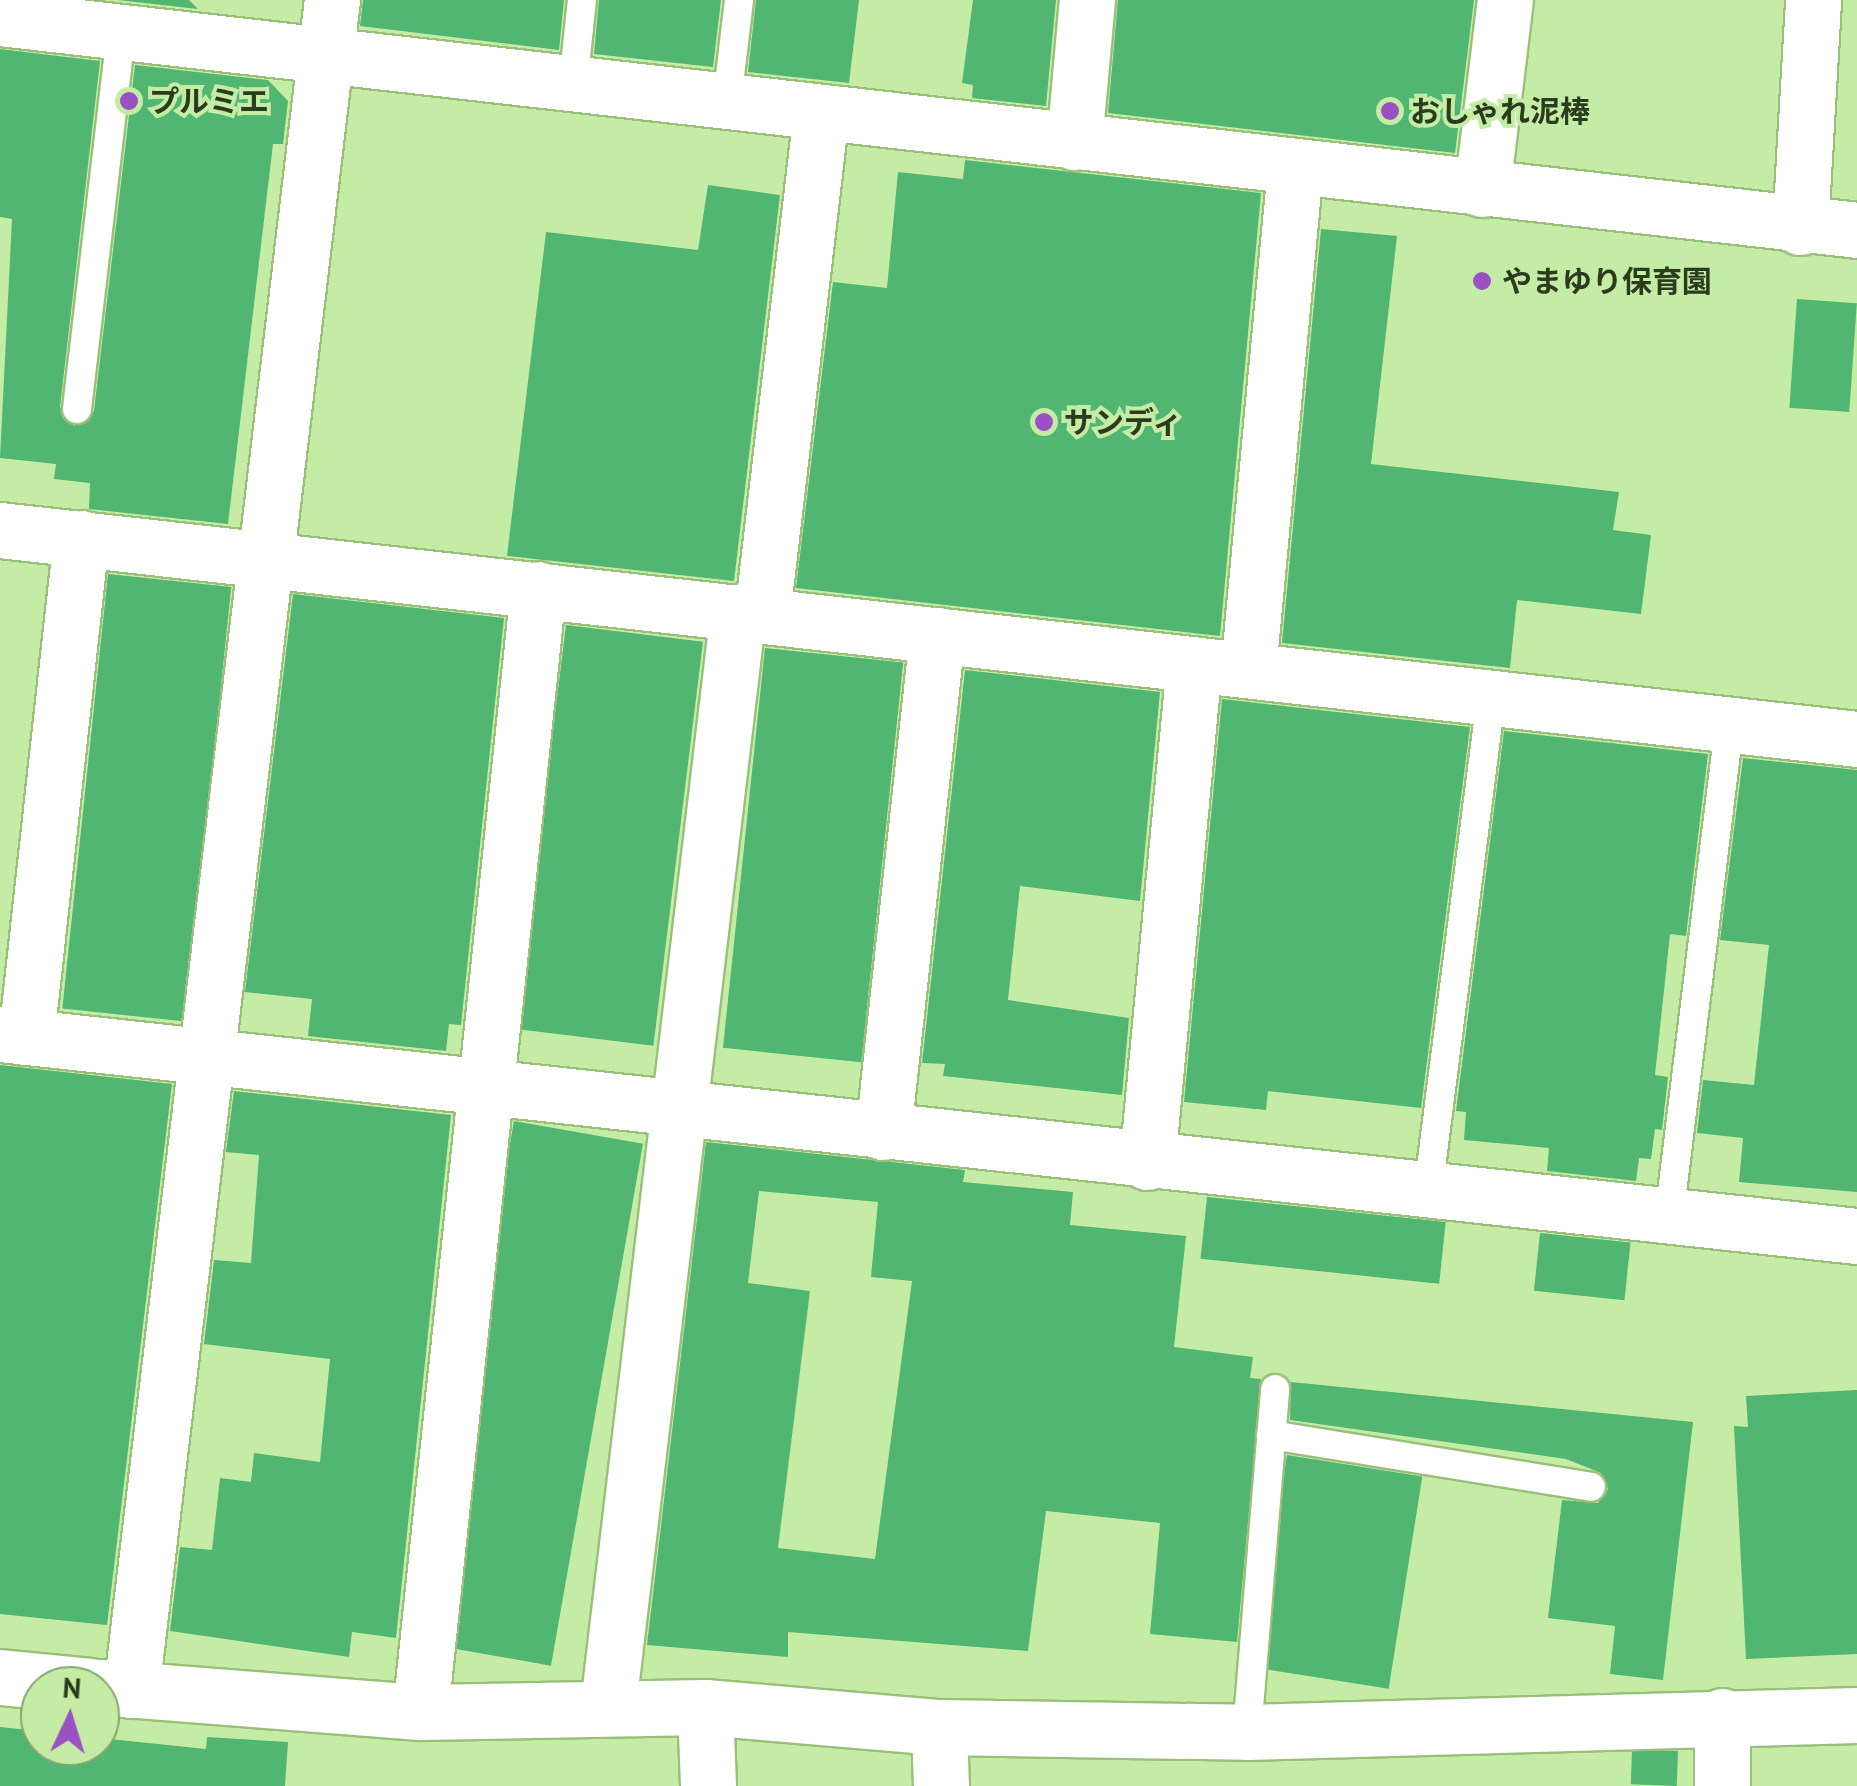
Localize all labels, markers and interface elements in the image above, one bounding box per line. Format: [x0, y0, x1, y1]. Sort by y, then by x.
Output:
place label: プルミエ [149, 83, 269, 119]
marker: プルミエ [118, 90, 140, 112]
place label: おしゃれ泥棒 [1410, 93, 1590, 129]
marker: おしゃれ泥棒 [1379, 100, 1401, 122]
place label: やまゆり保育園 [1502, 263, 1712, 299]
marker: やまゆり保育園 [1471, 270, 1493, 292]
place label: サンディ [1064, 404, 1184, 440]
marker: サンディ [1033, 411, 1055, 433]
north arrow [20, 1666, 120, 1766]
text: N [62, 1668, 82, 1707]

